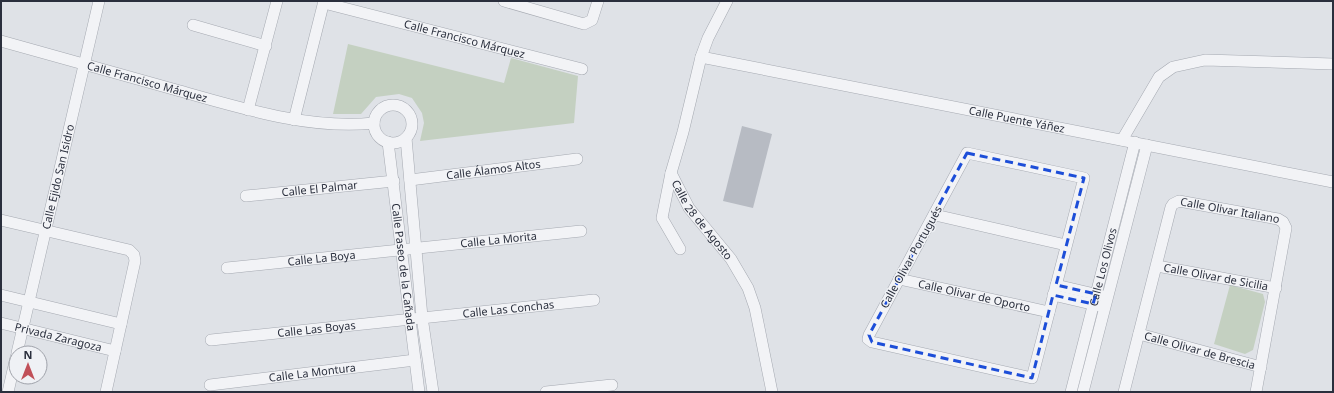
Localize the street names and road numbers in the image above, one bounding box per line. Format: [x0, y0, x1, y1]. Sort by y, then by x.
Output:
street label: Calle Francisco Márquez [402, 16, 527, 61]
street label: Calle Francisco Márquez [86, 57, 209, 105]
street label: Calle Puente Yáñez [968, 102, 1066, 136]
street label: Calle Ejido San Isidro [38, 122, 77, 231]
street label: Calle Álamos Altos [445, 156, 541, 182]
street label: Calle El Palmar [281, 177, 359, 199]
street label: Calle 28 de Agosto [669, 177, 737, 263]
street label: Calle Olivar Italiano [1179, 193, 1281, 226]
street label: Calle Paseo de la Cañada [389, 202, 419, 332]
street label: Calle Olivar Portugués [876, 203, 945, 311]
street label: Calle Los Olivos [1085, 226, 1120, 308]
street label: Calle La Morita [459, 228, 537, 251]
street label: Calle La Boya [287, 247, 356, 269]
street label: Calle Olivar de Sicilia [1163, 259, 1270, 293]
street label: Calle Olivar de Oporto [917, 275, 1032, 315]
street label: Calle Las Conchas [462, 296, 555, 321]
street label: Calle Las Boyas [276, 317, 356, 340]
street label: Privada Zaragoza [13, 319, 104, 355]
street label: Calle Olivar de Brescia [1143, 328, 1257, 372]
street label: Calle La Montura [268, 359, 357, 385]

